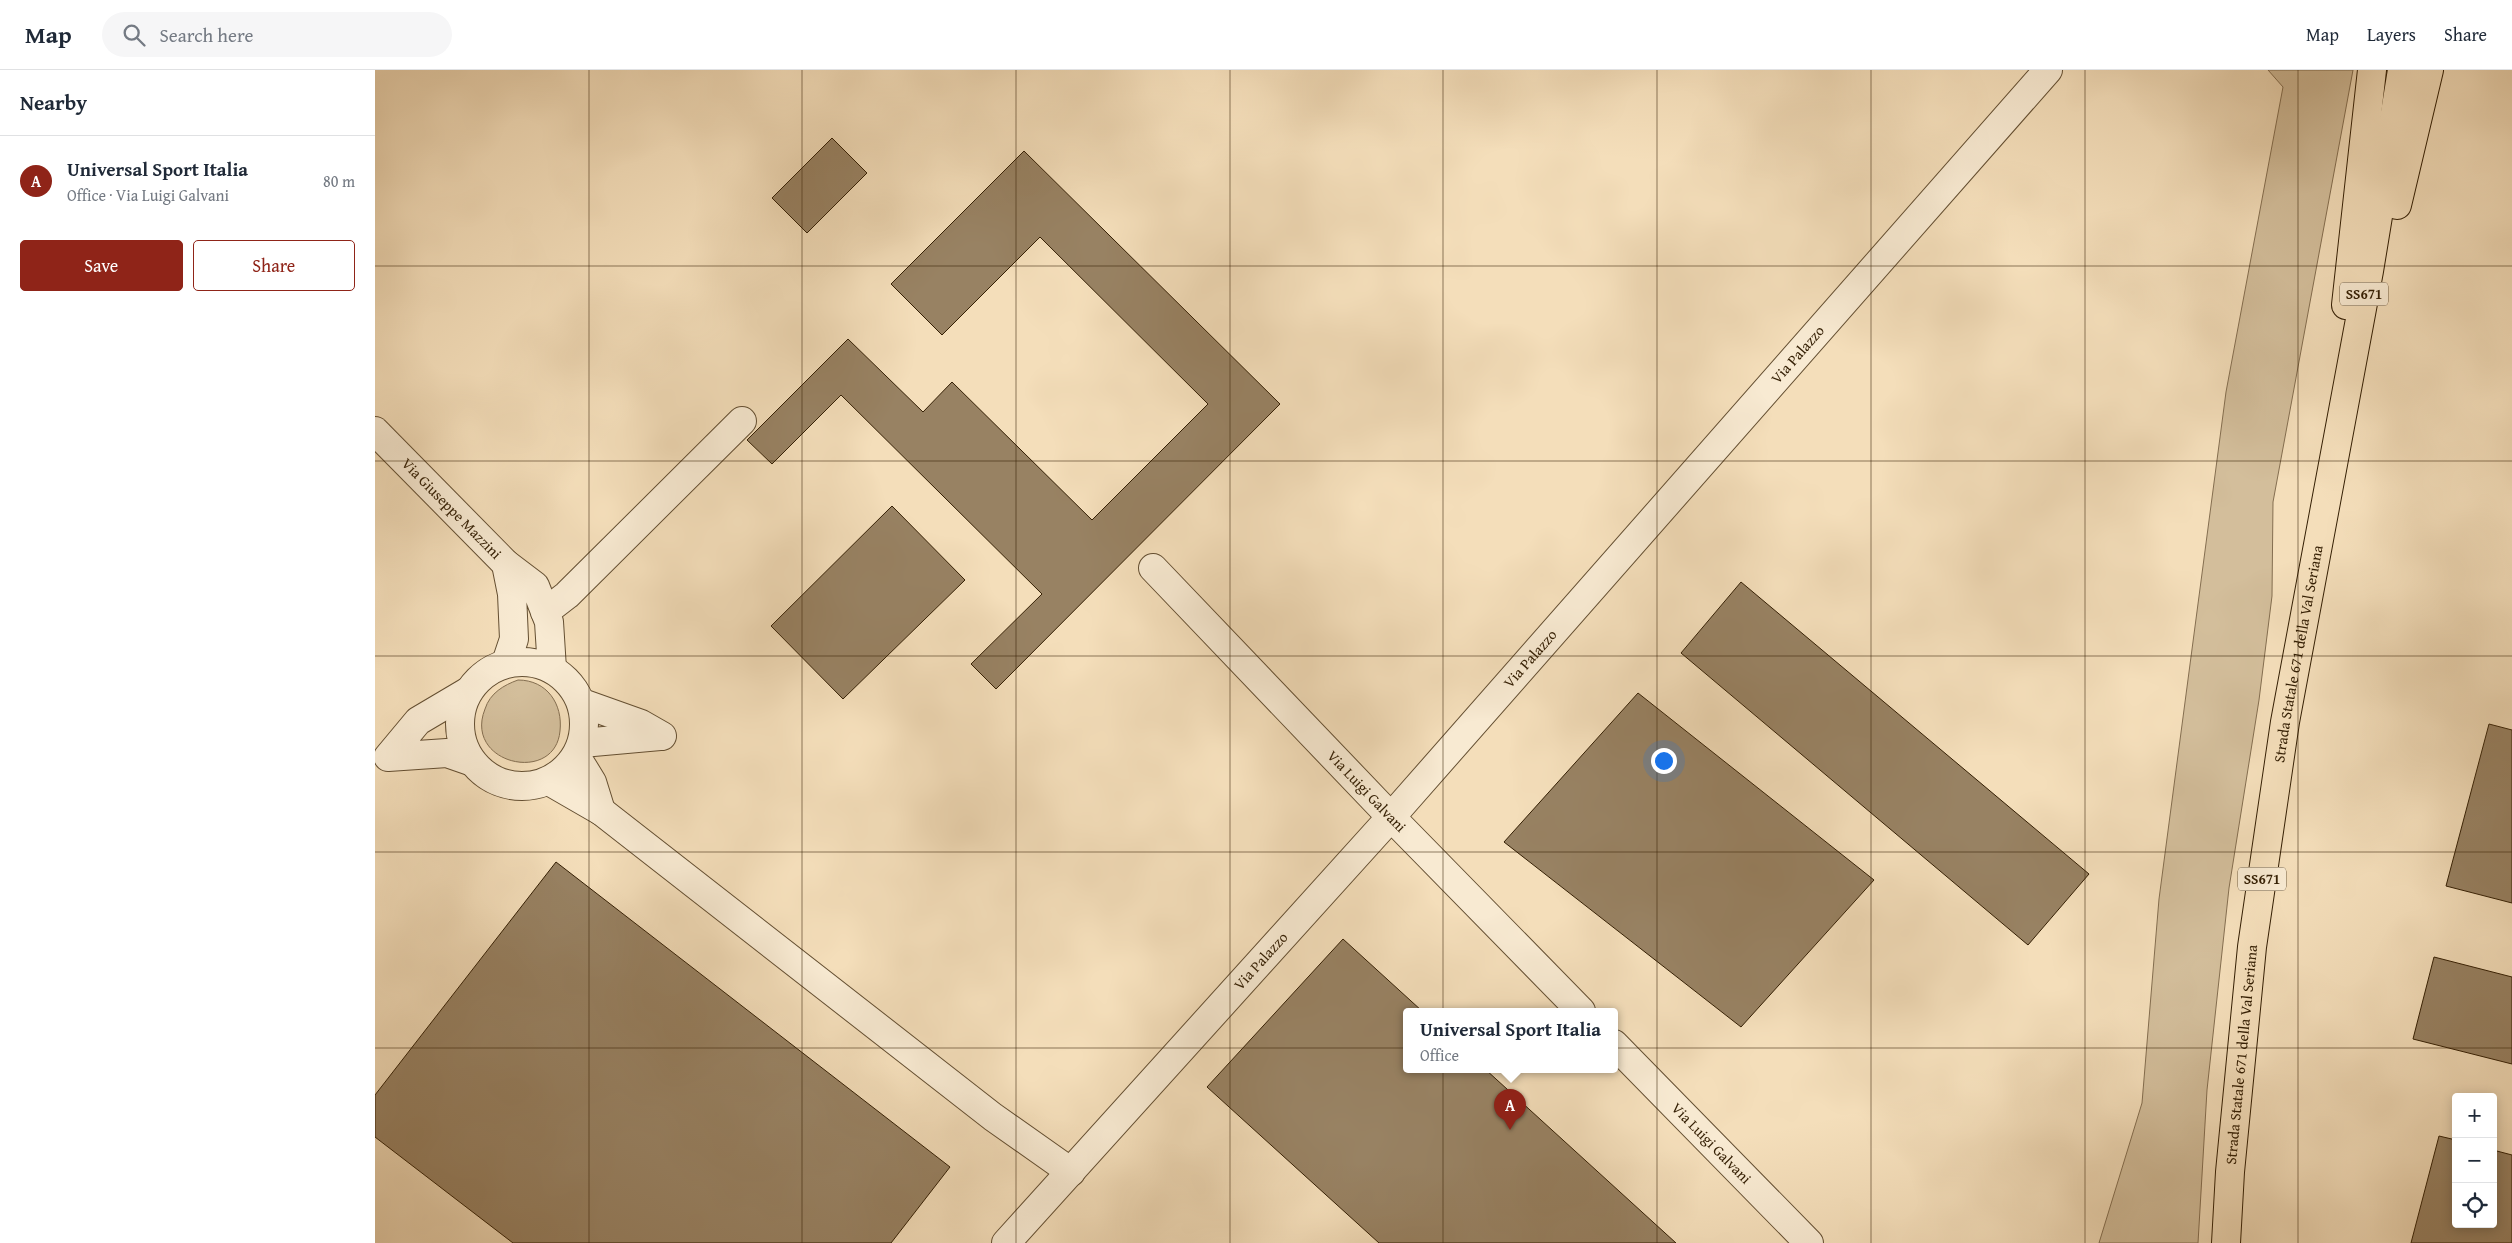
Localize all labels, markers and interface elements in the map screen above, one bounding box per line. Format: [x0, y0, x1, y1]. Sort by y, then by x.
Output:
search box [102, 12, 452, 57]
text: Map [25, 17, 72, 52]
icon: search [120, 21, 148, 49]
text: Search here [160, 21, 253, 49]
text: Map [2306, 21, 2339, 48]
text: Layers [2367, 21, 2416, 48]
text: Share [2444, 21, 2487, 48]
text: Nearby [20, 87, 87, 118]
text: Universal Sport Italia [67, 155, 248, 183]
text: A [31, 169, 41, 193]
text: 80 m [323, 169, 355, 193]
text: Office · Via Luigi Galvani [67, 183, 229, 207]
button: Save [20, 240, 183, 291]
button: Share [193, 240, 355, 291]
road number: SS671 [2340, 282, 2388, 305]
street label: Via Palazzo [1766, 320, 1829, 388]
street label: Via Giuseppe Mazzini [397, 453, 507, 564]
street label: Strada Statale 671 della Val Seriana [2268, 543, 2328, 764]
street label: Via Palazzo [1498, 624, 1562, 692]
street label: Via Luigi Galvani [1323, 745, 1411, 837]
your location [1651, 748, 1677, 774]
road number: SS671 [2238, 868, 2286, 891]
street label: Via Palazzo [1229, 927, 1292, 994]
street label: Strada Statale 671 della Val Seriana [2220, 944, 2262, 1166]
popup [1403, 1008, 1618, 1073]
text: Universal Sport Italia [1420, 1015, 1601, 1043]
text: Office [1420, 1043, 1459, 1067]
pin: A [1494, 1089, 1526, 1130]
map controls [2452, 1093, 2497, 1228]
button: + [2452, 1093, 2497, 1138]
street label: Via Luigi Galvani [1667, 1098, 1756, 1188]
button: − [2452, 1138, 2497, 1183]
button: locate [2452, 1183, 2497, 1228]

